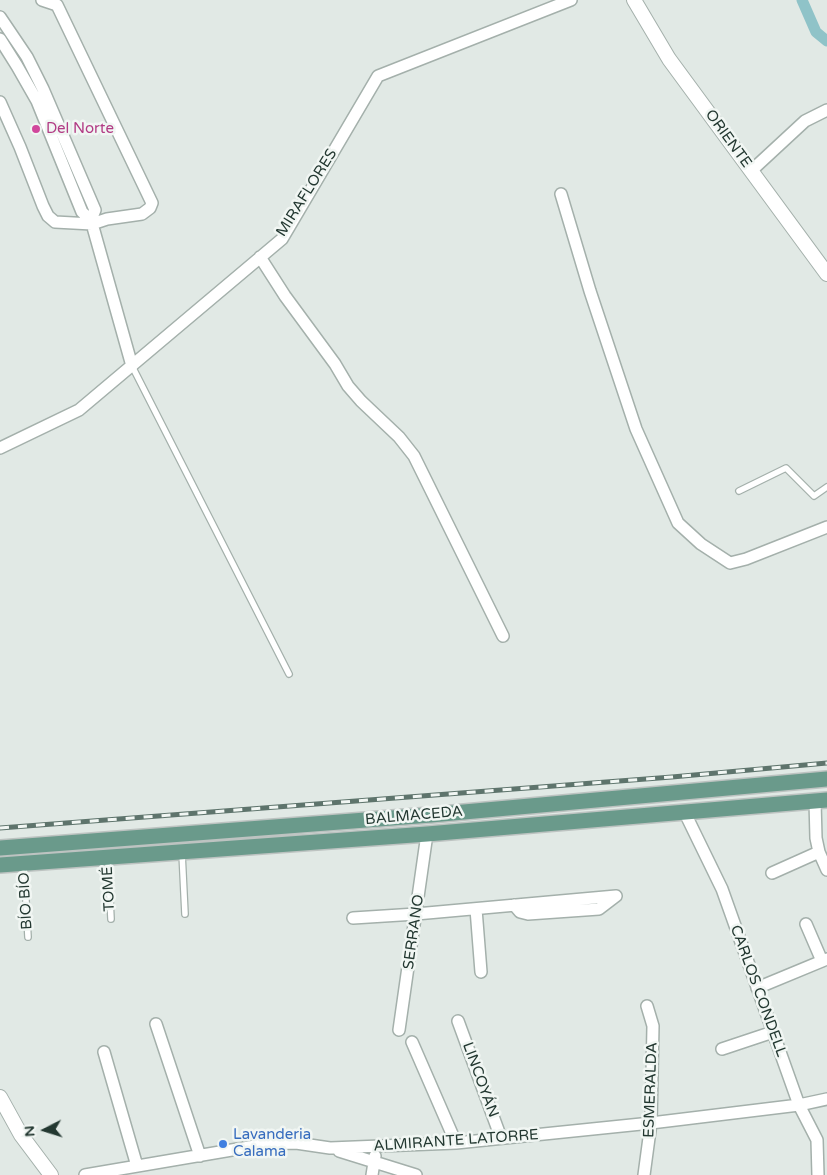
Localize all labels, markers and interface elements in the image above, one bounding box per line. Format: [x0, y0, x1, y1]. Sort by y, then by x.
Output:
street label: ORIENTE [701, 106, 755, 172]
place label: Del Norte [46, 120, 114, 138]
marker: Del Norte [30, 123, 42, 135]
street label: MIRAFLORES [273, 146, 341, 240]
street label: BALMACEDA [364, 803, 464, 829]
street label: TOMÉ [99, 866, 119, 912]
street label: BÍO BÍO [16, 872, 36, 930]
street label: SERRANO [400, 893, 428, 971]
street label: CARLOS CONDELL [726, 923, 790, 1059]
street label: LINCOYÁN [458, 1040, 502, 1120]
street label: ESMERALDA [640, 1042, 662, 1138]
north arrow [20, 1105, 70, 1155]
text: N [21, 1125, 39, 1138]
place label: Lavanderia Calama [233, 1126, 311, 1161]
street label: ALMIRANTE LATORRE [373, 1126, 539, 1156]
marker: Lavanderia Calama [217, 1138, 229, 1150]

